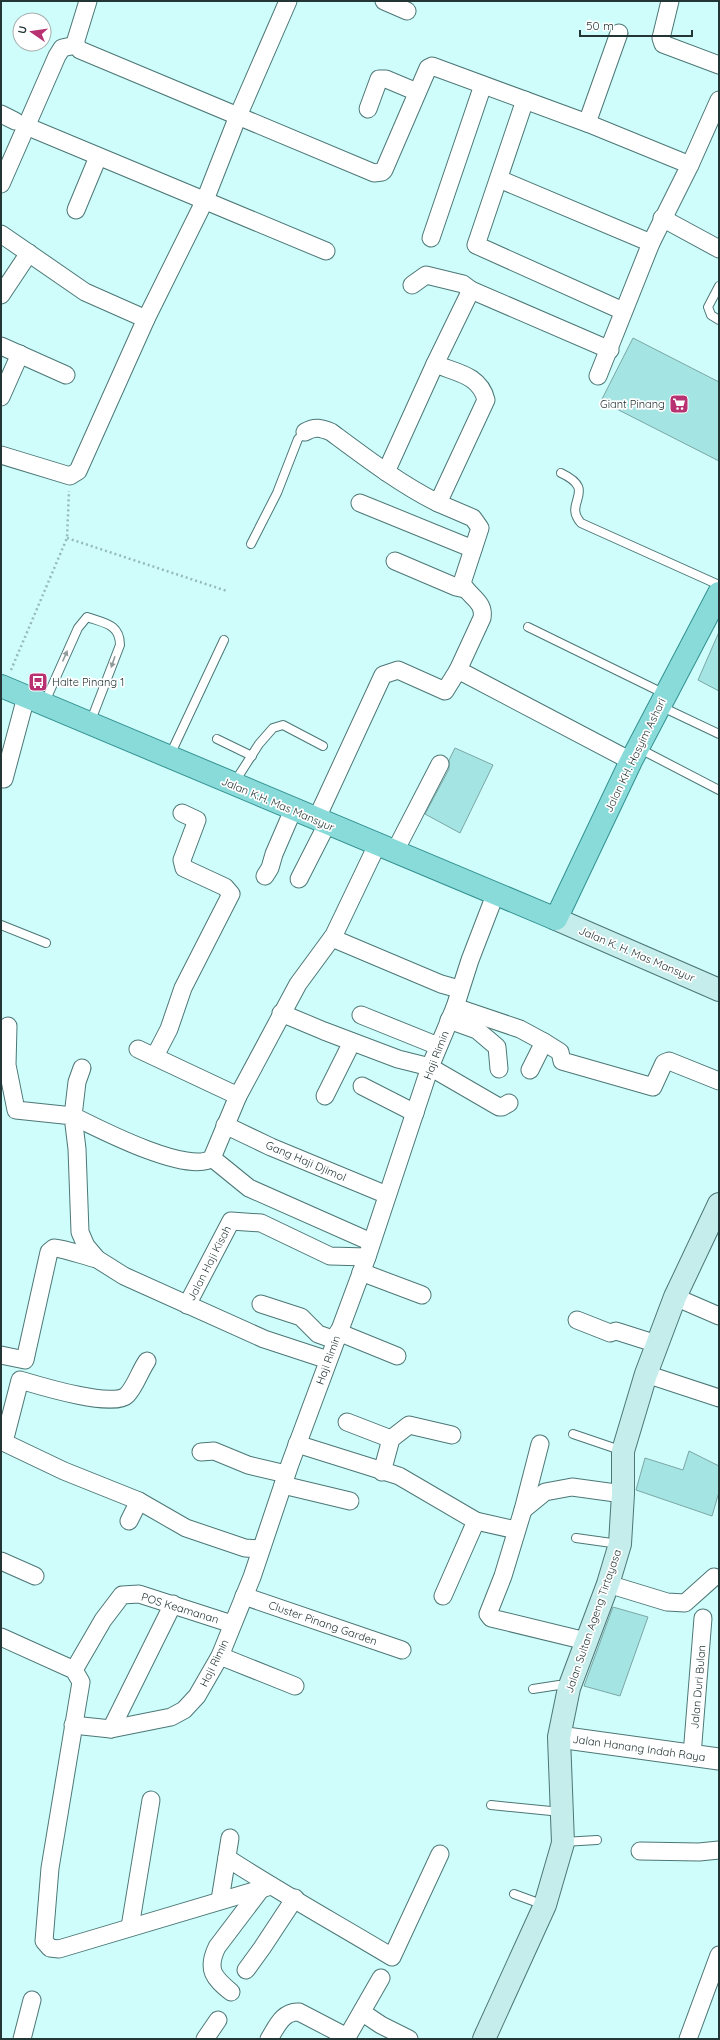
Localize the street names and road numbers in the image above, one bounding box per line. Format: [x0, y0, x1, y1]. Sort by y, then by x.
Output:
street label: Jalan KH. Hasyim Ashari [601, 696, 669, 814]
street label: Jalan K.H. Mas Mansyur [219, 774, 337, 835]
street label: Jalan K. H. Mas Mansyur [577, 923, 698, 985]
street label: Haji Rimin [420, 1029, 452, 1081]
street label: Gang Haji Djimol [264, 1138, 348, 1184]
street label: Jalan Haji Kisah [184, 1223, 234, 1303]
street label: Haji Rimin [313, 1333, 343, 1387]
street label: Jalan Sultan Ageng Tirtayasa [562, 1547, 624, 1695]
street label: POS Keamanan [140, 1590, 220, 1626]
street label: Cluster Pinang Garden [267, 1598, 379, 1648]
street label: Haji Rimin [196, 1637, 232, 1689]
street label: Jalan Duri Bulan [687, 1644, 709, 1730]
street label: Jalan Hanang Indah Raya [572, 1732, 706, 1764]

